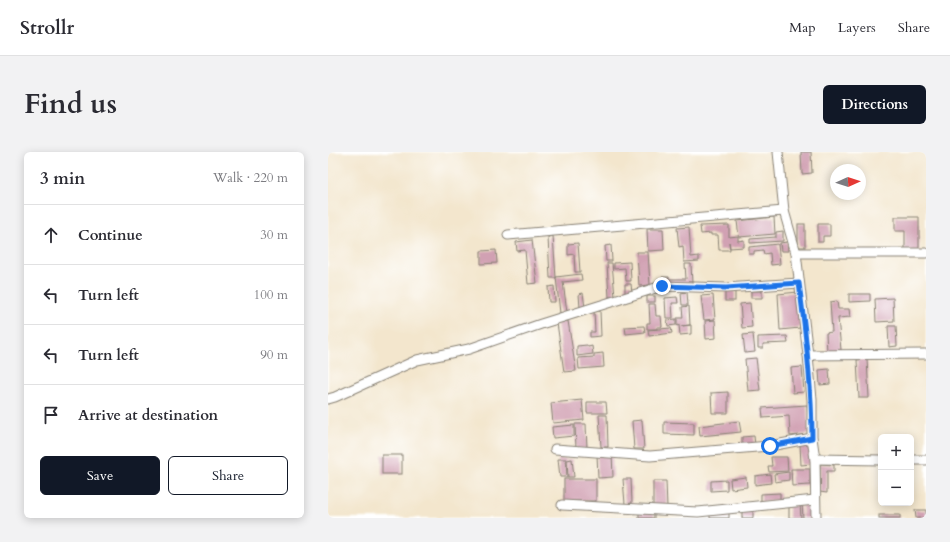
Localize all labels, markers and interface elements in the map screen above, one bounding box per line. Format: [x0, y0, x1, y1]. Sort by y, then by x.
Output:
text: Strollr [20, 15, 74, 41]
text: Map [789, 18, 816, 37]
text: Layers [838, 18, 876, 37]
text: Share [898, 18, 930, 37]
text: Find us [24, 85, 117, 123]
button: Directions [823, 85, 926, 124]
north arrow [830, 164, 866, 200]
text: 3 min [40, 167, 85, 190]
text: Walk · 220 m [213, 169, 288, 187]
icon: ahead [40, 224, 62, 246]
text: Continue [78, 225, 143, 245]
text: 30 m [260, 226, 288, 244]
route end [653, 277, 671, 295]
icon: left [40, 284, 62, 306]
text: Turn left [78, 285, 139, 305]
text: 100 m [254, 286, 288, 304]
icon: left [40, 344, 62, 366]
text: Turn left [78, 345, 139, 365]
text: 90 m [260, 346, 288, 364]
icon: arrive [40, 404, 62, 426]
text: Arrive at destination [78, 405, 218, 425]
map controls [878, 434, 914, 506]
button: + [878, 434, 914, 470]
route start [761, 437, 779, 455]
button: Save [40, 456, 160, 495]
button: Share [168, 456, 288, 495]
button: − [878, 470, 914, 506]

